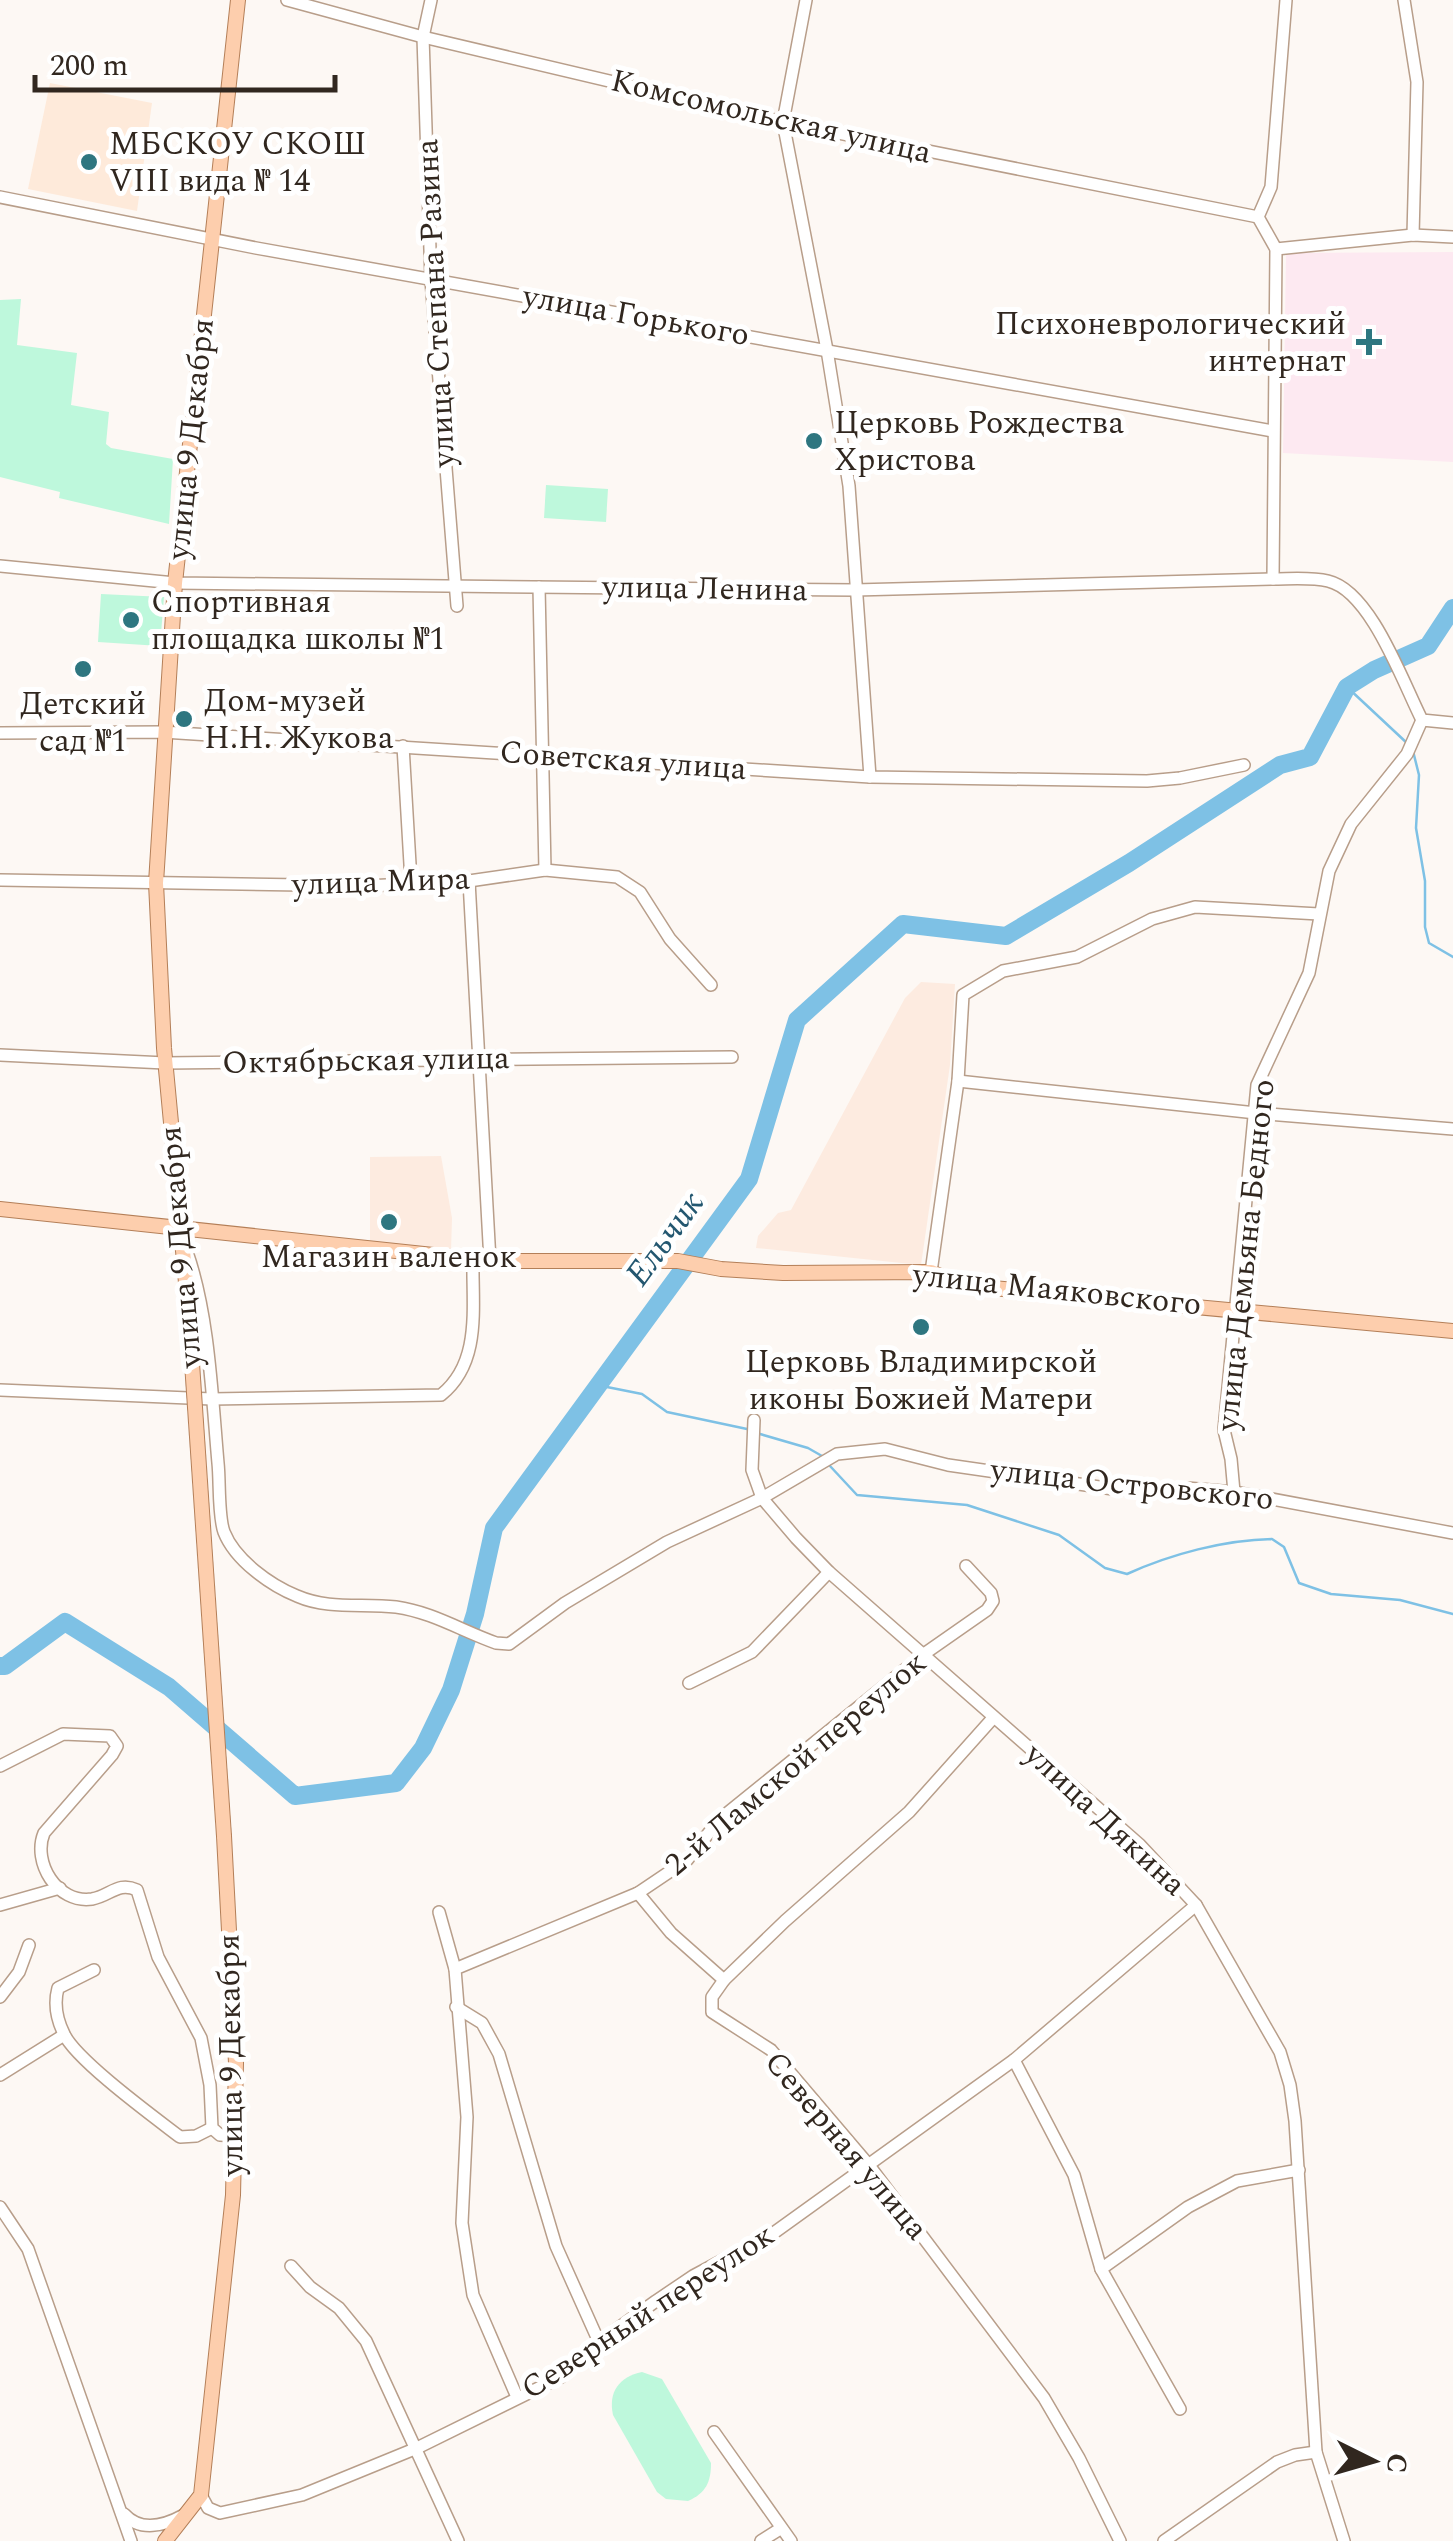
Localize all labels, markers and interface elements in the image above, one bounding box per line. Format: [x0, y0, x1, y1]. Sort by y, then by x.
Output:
scale bar [35, 30, 335, 92]
text: 200 m [50, 43, 128, 89]
street label: Комсомольская улица [606, 56, 936, 178]
place label: МБСКОУ СКОШ VIII вида № 14 [109, 120, 366, 206]
street label: улица Степана Разина [403, 137, 469, 469]
marker: МБСКОУ СКОШ VIII вида № 14 [78, 151, 100, 173]
street label: улица Горького [518, 272, 753, 360]
place label: Психоневрологический интернат [995, 300, 1346, 386]
street label: улица 9 Декабря [154, 316, 228, 563]
marker: Психоневрологический интернат [1356, 329, 1382, 355]
place label: Церковь Рождества Христова [834, 399, 1125, 485]
marker: Церковь Рождества Христова [803, 430, 825, 452]
street label: улица Ленина [601, 563, 809, 615]
place label: Спортивная площадка школы №1 [151, 578, 445, 664]
marker: Спортивная площадка школы №1 [120, 609, 142, 631]
marker: Детский сад №1 [72, 658, 94, 680]
place label: Дом-музей Н.Н. Жукова [204, 677, 394, 763]
place label: Детский сад №1 [20, 680, 146, 766]
marker: Дом-музей Н.Н. Жукова [173, 708, 195, 730]
street label: Советская улица [498, 728, 748, 794]
street label: улица Мира [290, 854, 471, 910]
street label: Октябрьская улица [222, 1034, 511, 1088]
street label: улица Демьяна Бедного [1203, 1077, 1289, 1434]
street label: улица 9 Декабря [146, 1124, 216, 1371]
water label: Ельчик [612, 1180, 718, 1298]
marker: Магазин валенок [378, 1211, 400, 1233]
place label: Магазин валенок [261, 1233, 517, 1282]
street label: улица Маяковского [909, 1250, 1204, 1330]
marker: Церковь Владимирской иконы Божией Матери [910, 1316, 932, 1338]
place label: Церковь Владимирской иконы Божией Матери [745, 1338, 1097, 1424]
street label: улица Островского [987, 1446, 1276, 1524]
street label: 2-й Ламской переулок [654, 1639, 938, 1889]
street label: улица Дякина [1012, 1731, 1197, 1908]
street label: улица 9 Декабря [204, 1933, 258, 2178]
street label: Северная улица [752, 2041, 940, 2252]
street label: Северный переулок [511, 2211, 785, 2413]
north arrow [1323, 2411, 1423, 2511]
text: С [1374, 2451, 1419, 2475]

